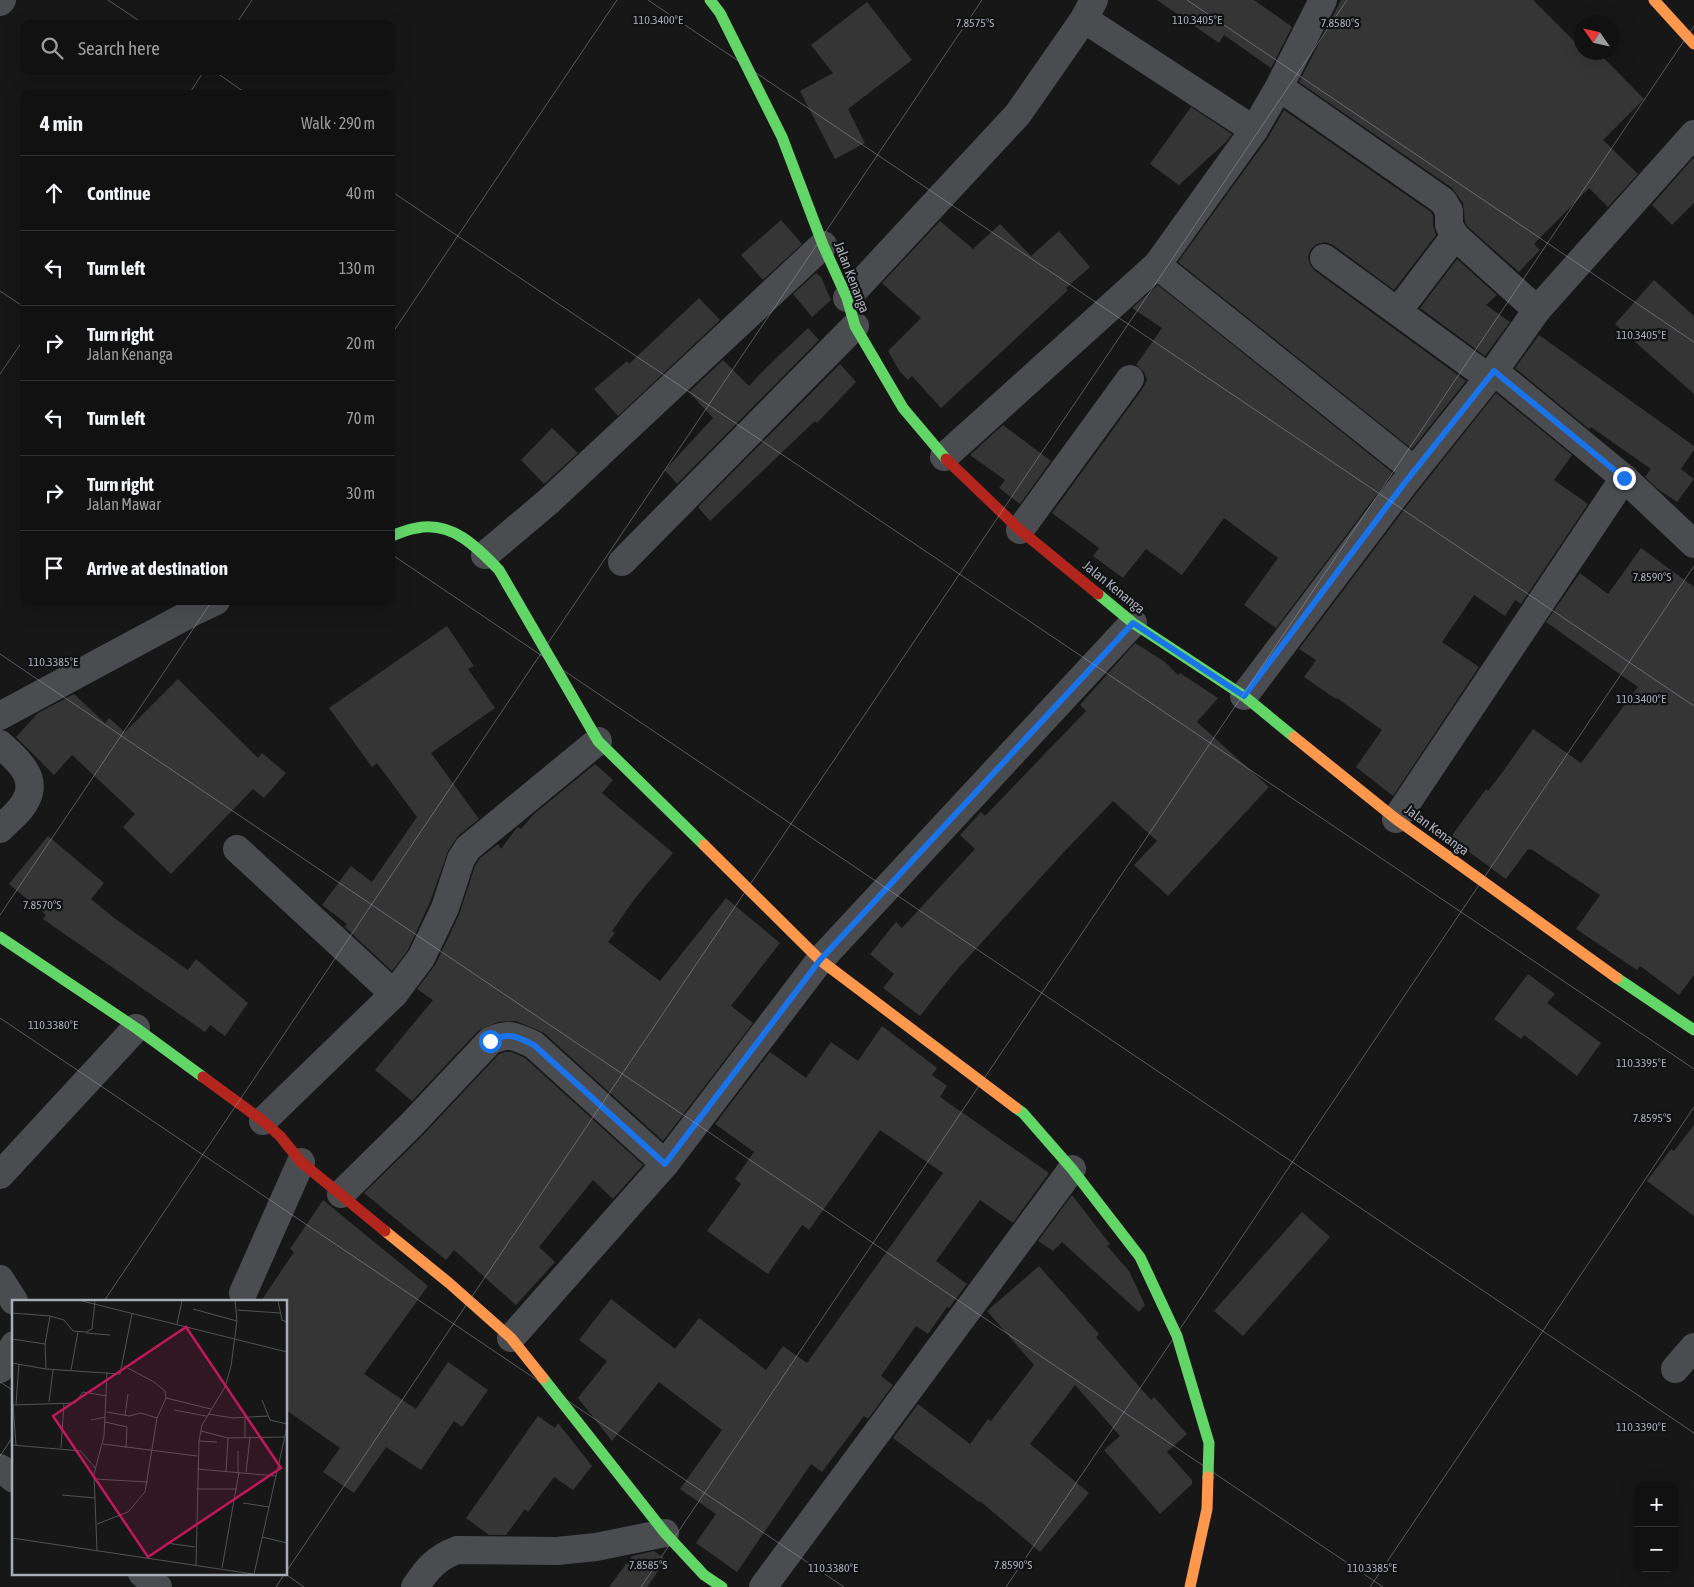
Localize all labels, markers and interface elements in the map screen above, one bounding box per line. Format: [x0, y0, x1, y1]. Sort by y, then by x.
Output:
text: 110.3400°E [633, 13, 683, 27]
text: 110.3405°E [1172, 13, 1222, 27]
north arrow [1574, 15, 1619, 60]
text: 7.8575°S [956, 16, 994, 30]
text: 7.8580°S [1321, 16, 1359, 30]
search box [20, 20, 395, 75]
icon: search [38, 34, 66, 62]
text: Search here [78, 37, 160, 59]
text: 4 min [40, 111, 83, 135]
text: Walk · 290 m [301, 114, 375, 132]
icon: ahead [40, 179, 68, 207]
text: Continue [87, 182, 151, 204]
text: 40 m [346, 184, 375, 202]
street label: Jalan Kenanga [831, 239, 873, 315]
icon: left [40, 254, 68, 282]
text: Turn left [87, 257, 145, 279]
text: 130 m [339, 259, 375, 277]
text: Turn right [87, 323, 154, 345]
text: 110.3405°E [1616, 328, 1666, 342]
icon: right [40, 329, 68, 357]
text: 20 m [346, 334, 375, 352]
text: Jalan Kenanga [87, 345, 173, 363]
icon: left [40, 404, 68, 432]
text: Turn left [87, 407, 145, 429]
text: 70 m [346, 409, 375, 427]
route end [1613, 467, 1636, 490]
text: Turn right [87, 473, 154, 495]
icon: right [40, 479, 68, 507]
text: 30 m [346, 484, 375, 502]
text: Jalan Mawar [87, 495, 161, 513]
icon: arrive [40, 554, 68, 582]
text: Arrive at destination [87, 557, 228, 579]
street label: Jalan Kenanga [1080, 557, 1148, 617]
text: 7.8590°S [1633, 570, 1671, 584]
text: 110.3385°E [28, 655, 78, 669]
text: 110.3400°E [1616, 692, 1666, 706]
street label: Jalan Kenanga [1402, 801, 1472, 859]
text: 7.8570°S [23, 898, 61, 912]
text: 110.3380°E [28, 1018, 78, 1032]
route start [479, 1030, 502, 1053]
text: 110.3395°E [1616, 1056, 1666, 1070]
text: 7.8595°S [1633, 1111, 1671, 1125]
inset map [12, 1300, 288, 1574]
text: 110.3390°E [1616, 1420, 1666, 1434]
map controls [1634, 1482, 1679, 1572]
button: + [1634, 1482, 1679, 1527]
button: − [1634, 1527, 1679, 1572]
text: 7.8585°S [629, 1558, 667, 1572]
text: 7.8590°S [994, 1558, 1032, 1572]
text: 110.3380°E [808, 1561, 858, 1575]
text: 110.3385°E [1347, 1561, 1397, 1575]

